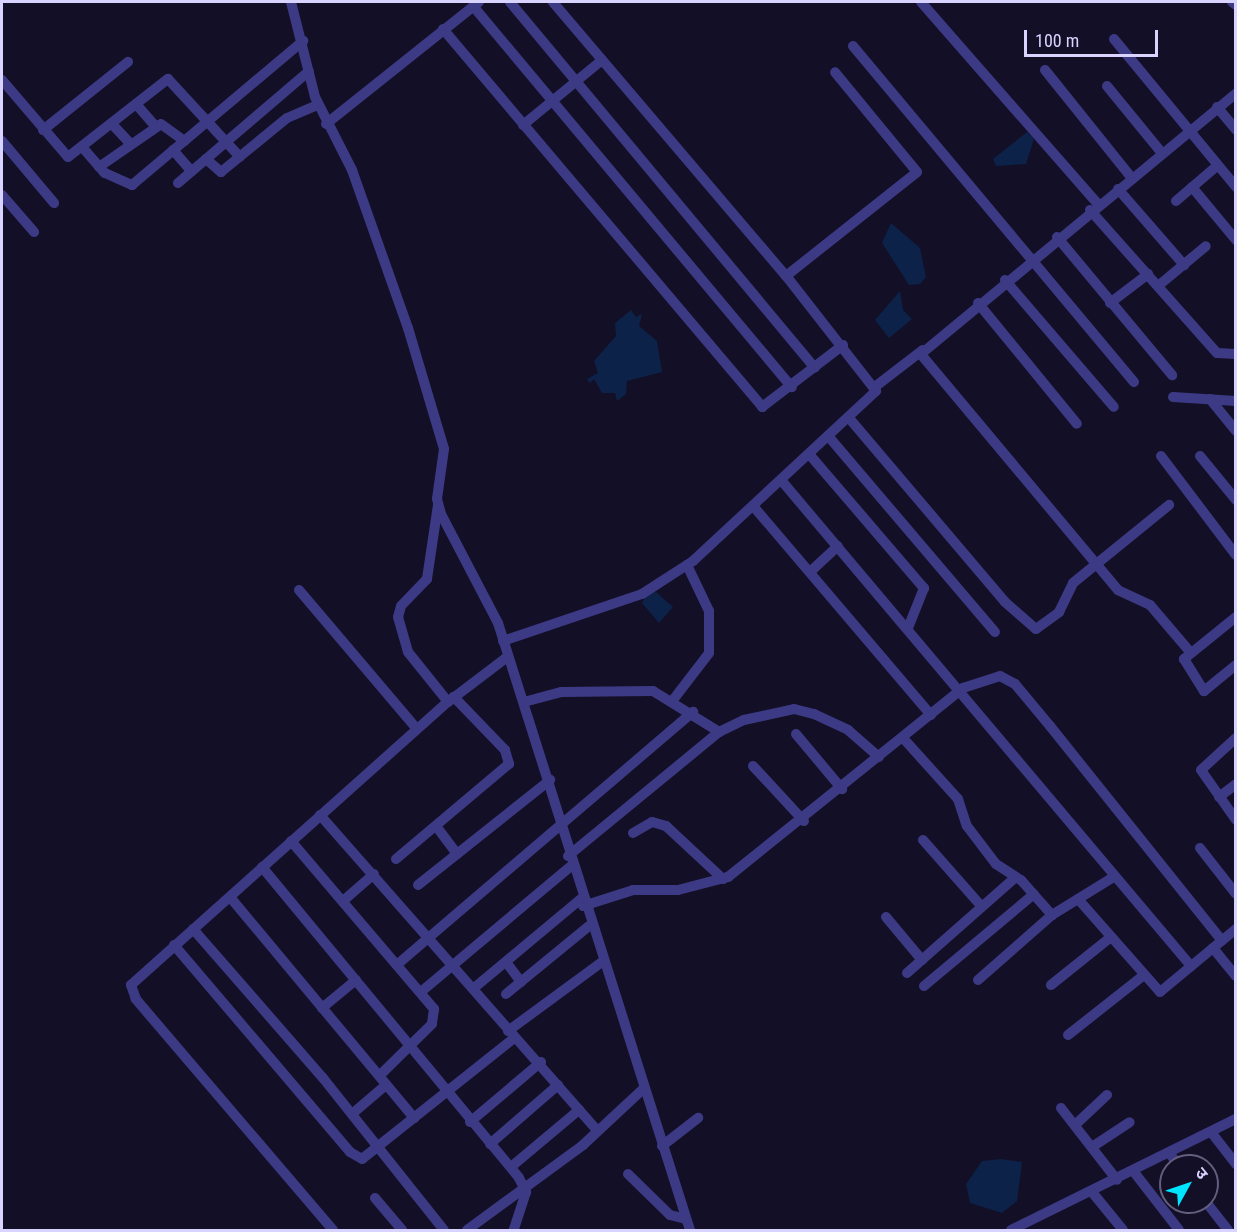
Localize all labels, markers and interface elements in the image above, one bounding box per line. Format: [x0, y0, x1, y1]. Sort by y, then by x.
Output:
scale bar [1027, 18, 1160, 56]
text: 100 m [1035, 30, 1079, 51]
north arrow [1159, 1154, 1219, 1214]
text: उ [1191, 1164, 1212, 1183]

